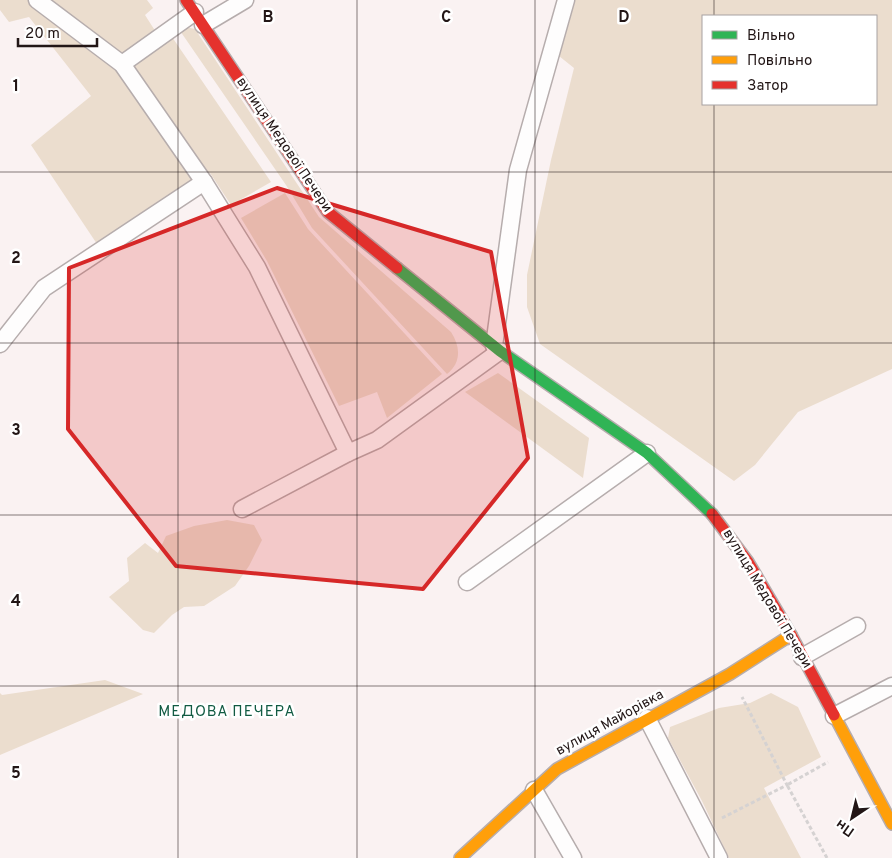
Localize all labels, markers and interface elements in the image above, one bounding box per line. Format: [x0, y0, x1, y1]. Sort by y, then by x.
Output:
text: B [262, 8, 274, 28]
text: C [441, 8, 451, 28]
text: D [618, 8, 630, 28]
scale bar [18, 15, 96, 47]
legend [702, 15, 877, 105]
text: 20 m [25, 25, 60, 44]
text: Вільно [747, 27, 795, 46]
text: Повільно [747, 52, 812, 71]
street label: вулиця Медової Печери [232, 74, 336, 216]
text: 1 [13, 77, 19, 97]
text: Затор [747, 77, 788, 96]
text: 2 [11, 249, 21, 269]
text: 3 [11, 421, 21, 441]
street label: вулиця Медової Печери [719, 526, 815, 672]
text: 4 [11, 592, 21, 612]
street label: вулиця Майорівка [553, 686, 667, 760]
district label: МЕДОВА ПЕЧЕРА [158, 703, 296, 722]
text: 5 [11, 764, 21, 784]
north arrow [827, 793, 877, 843]
text: Пн [833, 815, 858, 840]

